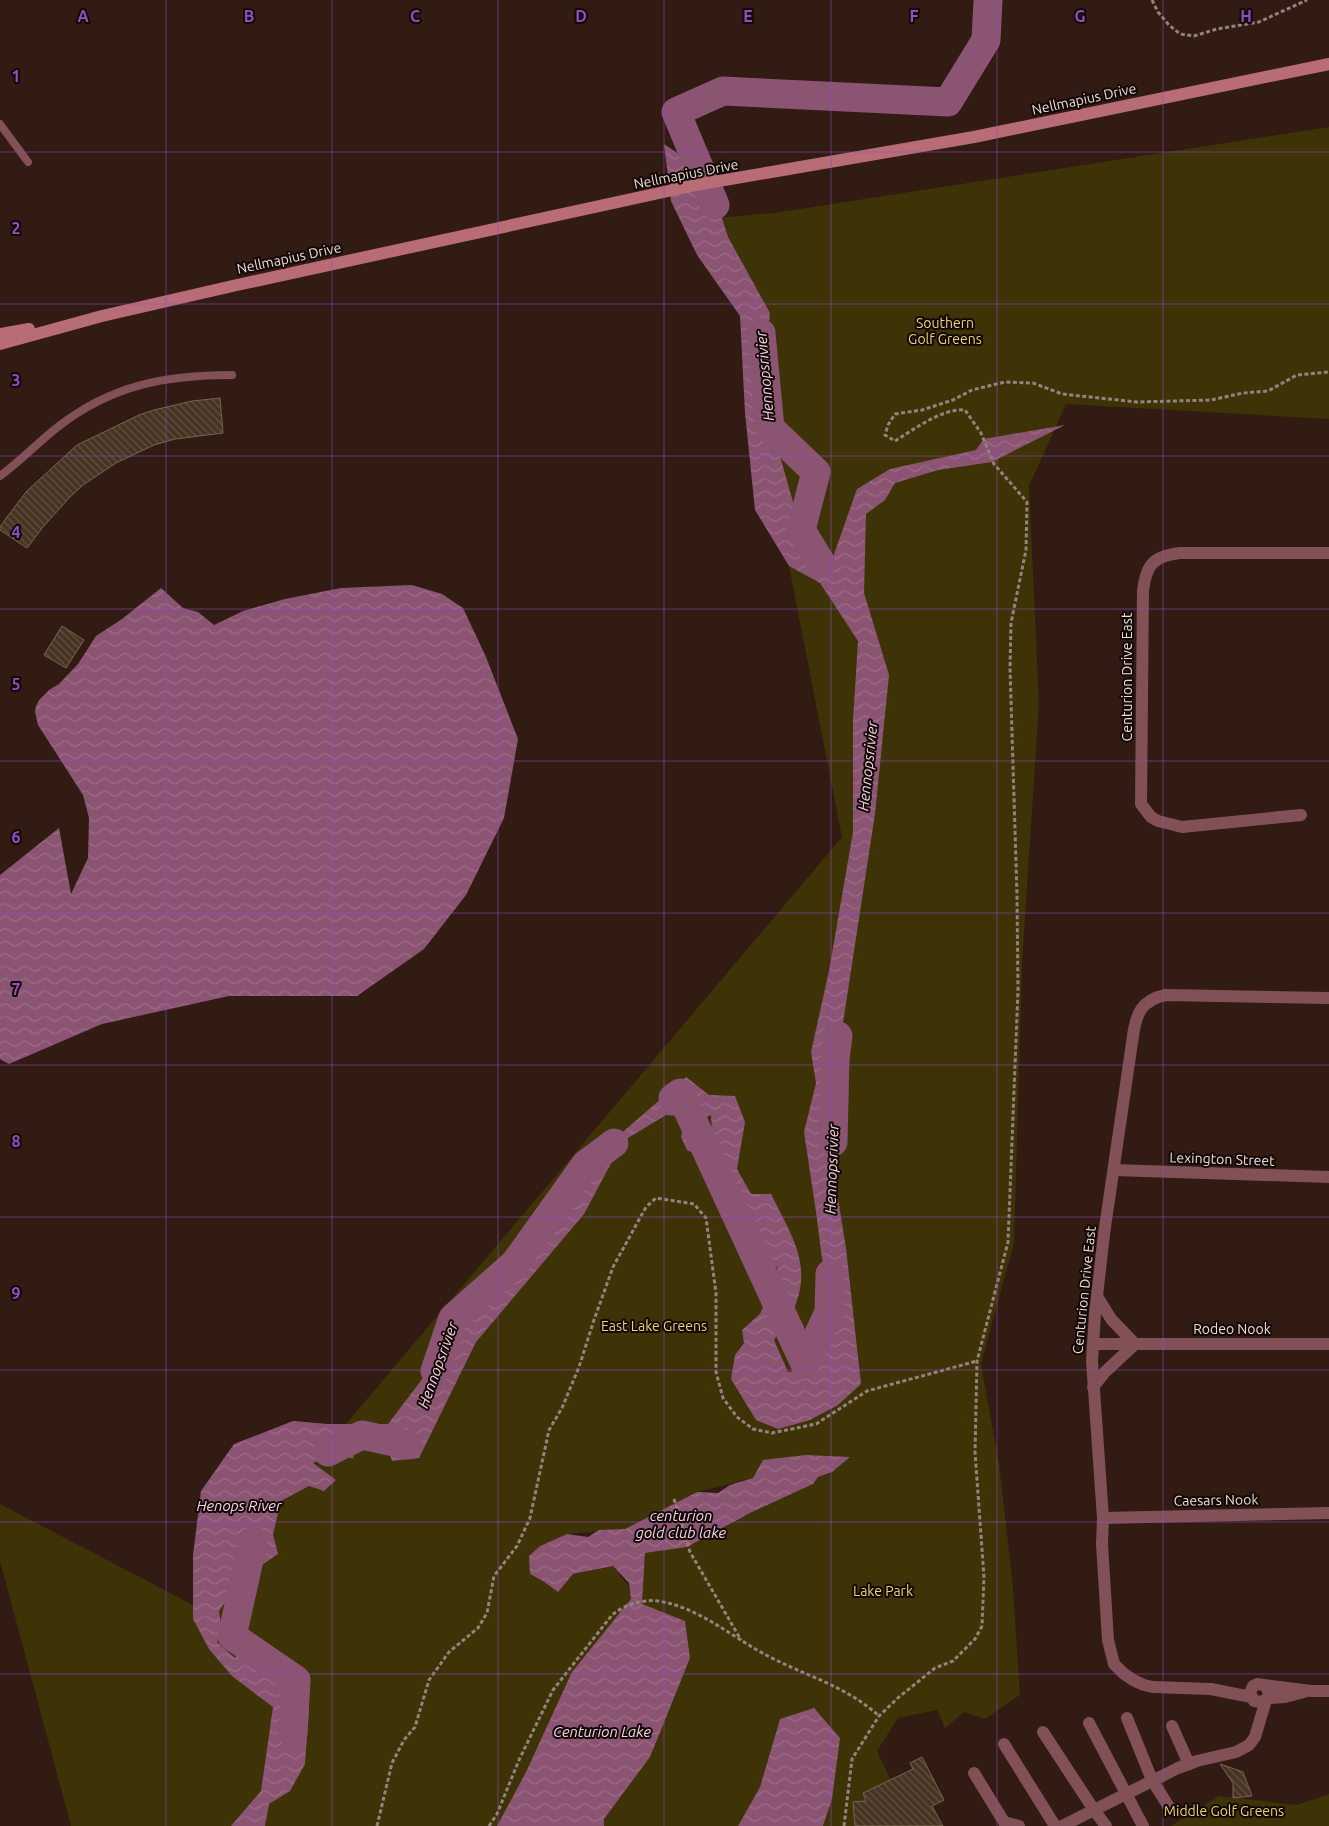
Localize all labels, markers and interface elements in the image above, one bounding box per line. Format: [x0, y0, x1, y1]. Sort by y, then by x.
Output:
text: A [77, 7, 89, 25]
text: B [244, 7, 254, 25]
text: C [410, 7, 420, 25]
text: D [575, 7, 587, 25]
text: E [743, 7, 753, 25]
text: F [910, 7, 919, 25]
text: G [1074, 7, 1086, 25]
text: H [1240, 7, 1252, 25]
text: 1 [11, 67, 21, 85]
street label: Nellmapius Drive [1030, 80, 1138, 118]
street label: Nellmapius Drive [632, 156, 740, 192]
text: 2 [11, 219, 21, 237]
street label: Nellmapius Drive [235, 239, 343, 277]
park label: Southern Golf Greens [908, 315, 982, 347]
water label: Hennopsrivier [752, 329, 777, 422]
text: 3 [11, 371, 21, 389]
text: 4 [11, 523, 21, 541]
street label: Centurion Drive East [1119, 612, 1135, 741]
text: 5 [11, 675, 21, 693]
water label: Hennopsrivier [854, 719, 881, 812]
text: 6 [11, 828, 21, 846]
text: 7 [11, 980, 21, 998]
water label: Hennopsrivier [821, 1122, 842, 1214]
text: 8 [11, 1132, 21, 1150]
street label: Lexington Street [1169, 1149, 1275, 1169]
street label: Centurion Drive East [1069, 1225, 1099, 1355]
text: 9 [11, 1284, 21, 1302]
water label: Hennopsrivier [414, 1318, 461, 1410]
park label: East Lake Greens [601, 1318, 707, 1334]
street label: Rodeo Nook [1193, 1321, 1271, 1337]
street label: Caesars Nook [1173, 1491, 1259, 1509]
water label: Henops River [196, 1497, 283, 1514]
water label: centurion gold club lake [635, 1507, 727, 1541]
park label: Lake Park [853, 1583, 913, 1599]
water label: Centurion Lake [553, 1723, 651, 1740]
park label: Middle Golf Greens [1164, 1803, 1284, 1819]

